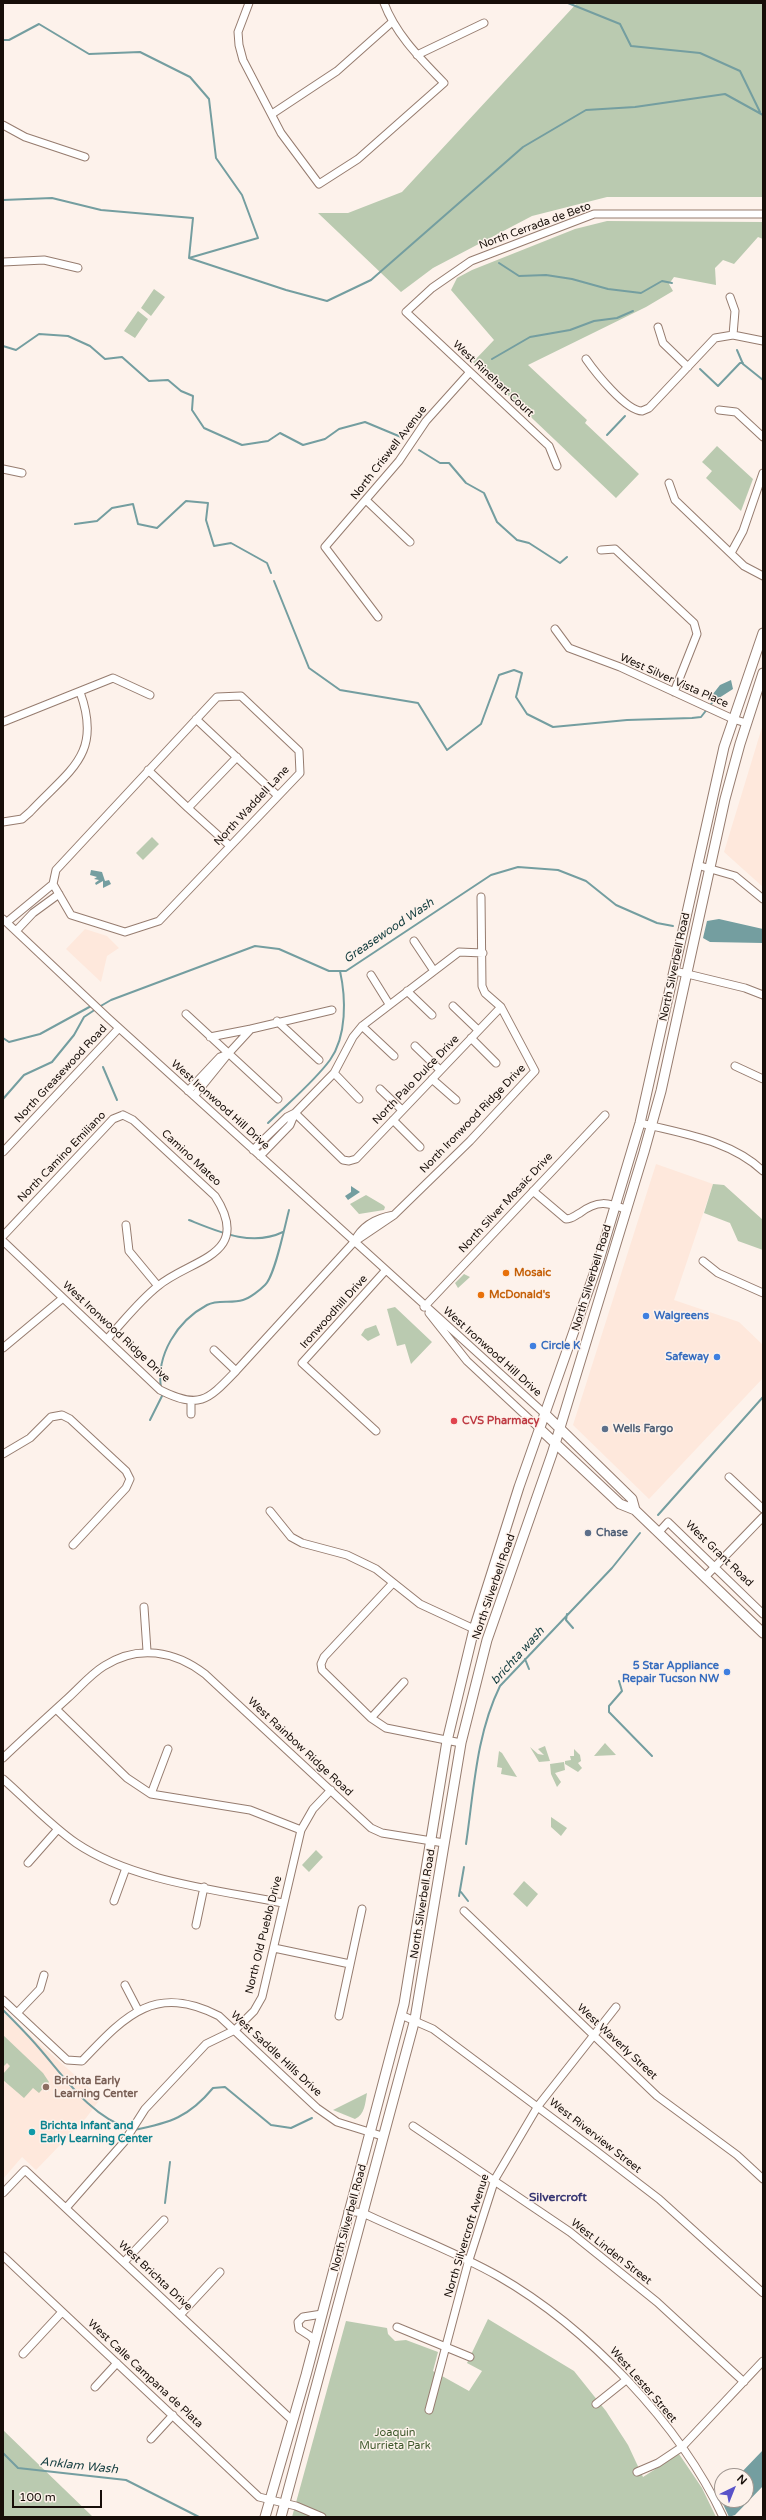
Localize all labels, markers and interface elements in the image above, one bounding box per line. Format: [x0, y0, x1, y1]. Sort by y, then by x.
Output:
street label: North Cerrada de Beto [477, 200, 593, 252]
street label: West Rinehart Court [450, 338, 536, 420]
street label: North Criswell Avenue [348, 403, 430, 503]
street label: West Silver Vista Place [618, 651, 730, 711]
street label: North Waddell Lane [212, 763, 292, 849]
water label: Greasewood Wash [341, 895, 437, 967]
street label: North Silverbell Road [657, 911, 693, 1023]
street label: North Greasewood Road [12, 1022, 110, 1126]
street label: North Palo Dulce Drive [370, 1033, 462, 1127]
street label: West Ironwood Hill Drive [168, 1057, 272, 1153]
street label: North Ironwood Ridge Drive [417, 1062, 529, 1176]
street label: North Camino Emiliano [15, 1109, 109, 1205]
street label: Camino Mateo [158, 1127, 224, 1189]
street label: North Silver Mosaic Drive [456, 1150, 556, 1256]
street label: North Silverbell Road [569, 1223, 615, 1333]
place label: Mosaic [514, 1266, 551, 1280]
marker: Mosaic [501, 1268, 511, 1278]
street label: Ironwoodhill Drive [298, 1273, 370, 1351]
street label: West Ironwood Ridge Drive [60, 1279, 172, 1385]
place label: McDonald's [489, 1288, 550, 1302]
marker: McDonald's [476, 1290, 486, 1300]
street label: West Ironwood Hill Drive [440, 1304, 544, 1400]
place label: Walgreens [654, 1309, 709, 1323]
marker: Walgreens [641, 1311, 651, 1321]
place label: Circle K [541, 1339, 580, 1353]
marker: Circle K [528, 1341, 538, 1351]
place label: Safeway [665, 1350, 709, 1364]
marker: Safeway [712, 1352, 722, 1362]
place label: CVS Pharmacy [462, 1414, 539, 1428]
marker: CVS Pharmacy [449, 1416, 459, 1426]
place label: Wells Fargo [613, 1422, 673, 1436]
marker: Wells Fargo [600, 1424, 610, 1434]
street label: West Grant Road [682, 1518, 756, 1590]
place label: Chase [596, 1526, 628, 1540]
marker: Chase [583, 1528, 593, 1538]
street label: North Silverbell Road [470, 1532, 518, 1642]
water label: brichta wash [488, 1624, 548, 1688]
place label: 5 Star Appliance Repair Tucson NW [622, 1659, 719, 1685]
marker: 5 Star Appliance Repair Tucson NW [722, 1667, 732, 1677]
street label: West Rainbow Ridge Road [245, 1695, 355, 1799]
street label: North Silverbell Road [408, 1848, 438, 1960]
street label: North Old Pueblo Drive [243, 1875, 285, 1995]
street label: West Waverly Street [574, 2001, 660, 2083]
street label: West Saddle Hills Drive [228, 2008, 324, 2100]
place label: Brichta Early Learning Center [54, 2074, 138, 2100]
marker: Brichta Early Learning Center [41, 2082, 51, 2092]
street label: West Riverview Street [546, 2096, 644, 2176]
place label: Brichta Infant and Early Learning Center [40, 2119, 153, 2145]
marker: Brichta Infant and Early Learning Center [27, 2127, 37, 2137]
street label: North Silverbell Road [328, 2163, 370, 2273]
street label: North Silvercroft Avenue [442, 2173, 492, 2299]
district label: Silvercroft [529, 2191, 587, 2205]
street label: West Linden Street [568, 2216, 654, 2288]
street label: West Brichta Drive [115, 2238, 195, 2314]
street label: West Calle Campana de Plata [85, 2317, 205, 2431]
street label: West Lester Street [607, 2345, 679, 2425]
park label: Joaquin Murrieta Park [359, 2426, 431, 2452]
water label: Anklam Wash [39, 2455, 119, 2477]
north arrow [714, 2468, 754, 2508]
text: N [734, 2472, 750, 2487]
scale bar [14, 2482, 104, 2508]
text: 100 m [19, 2490, 56, 2504]

